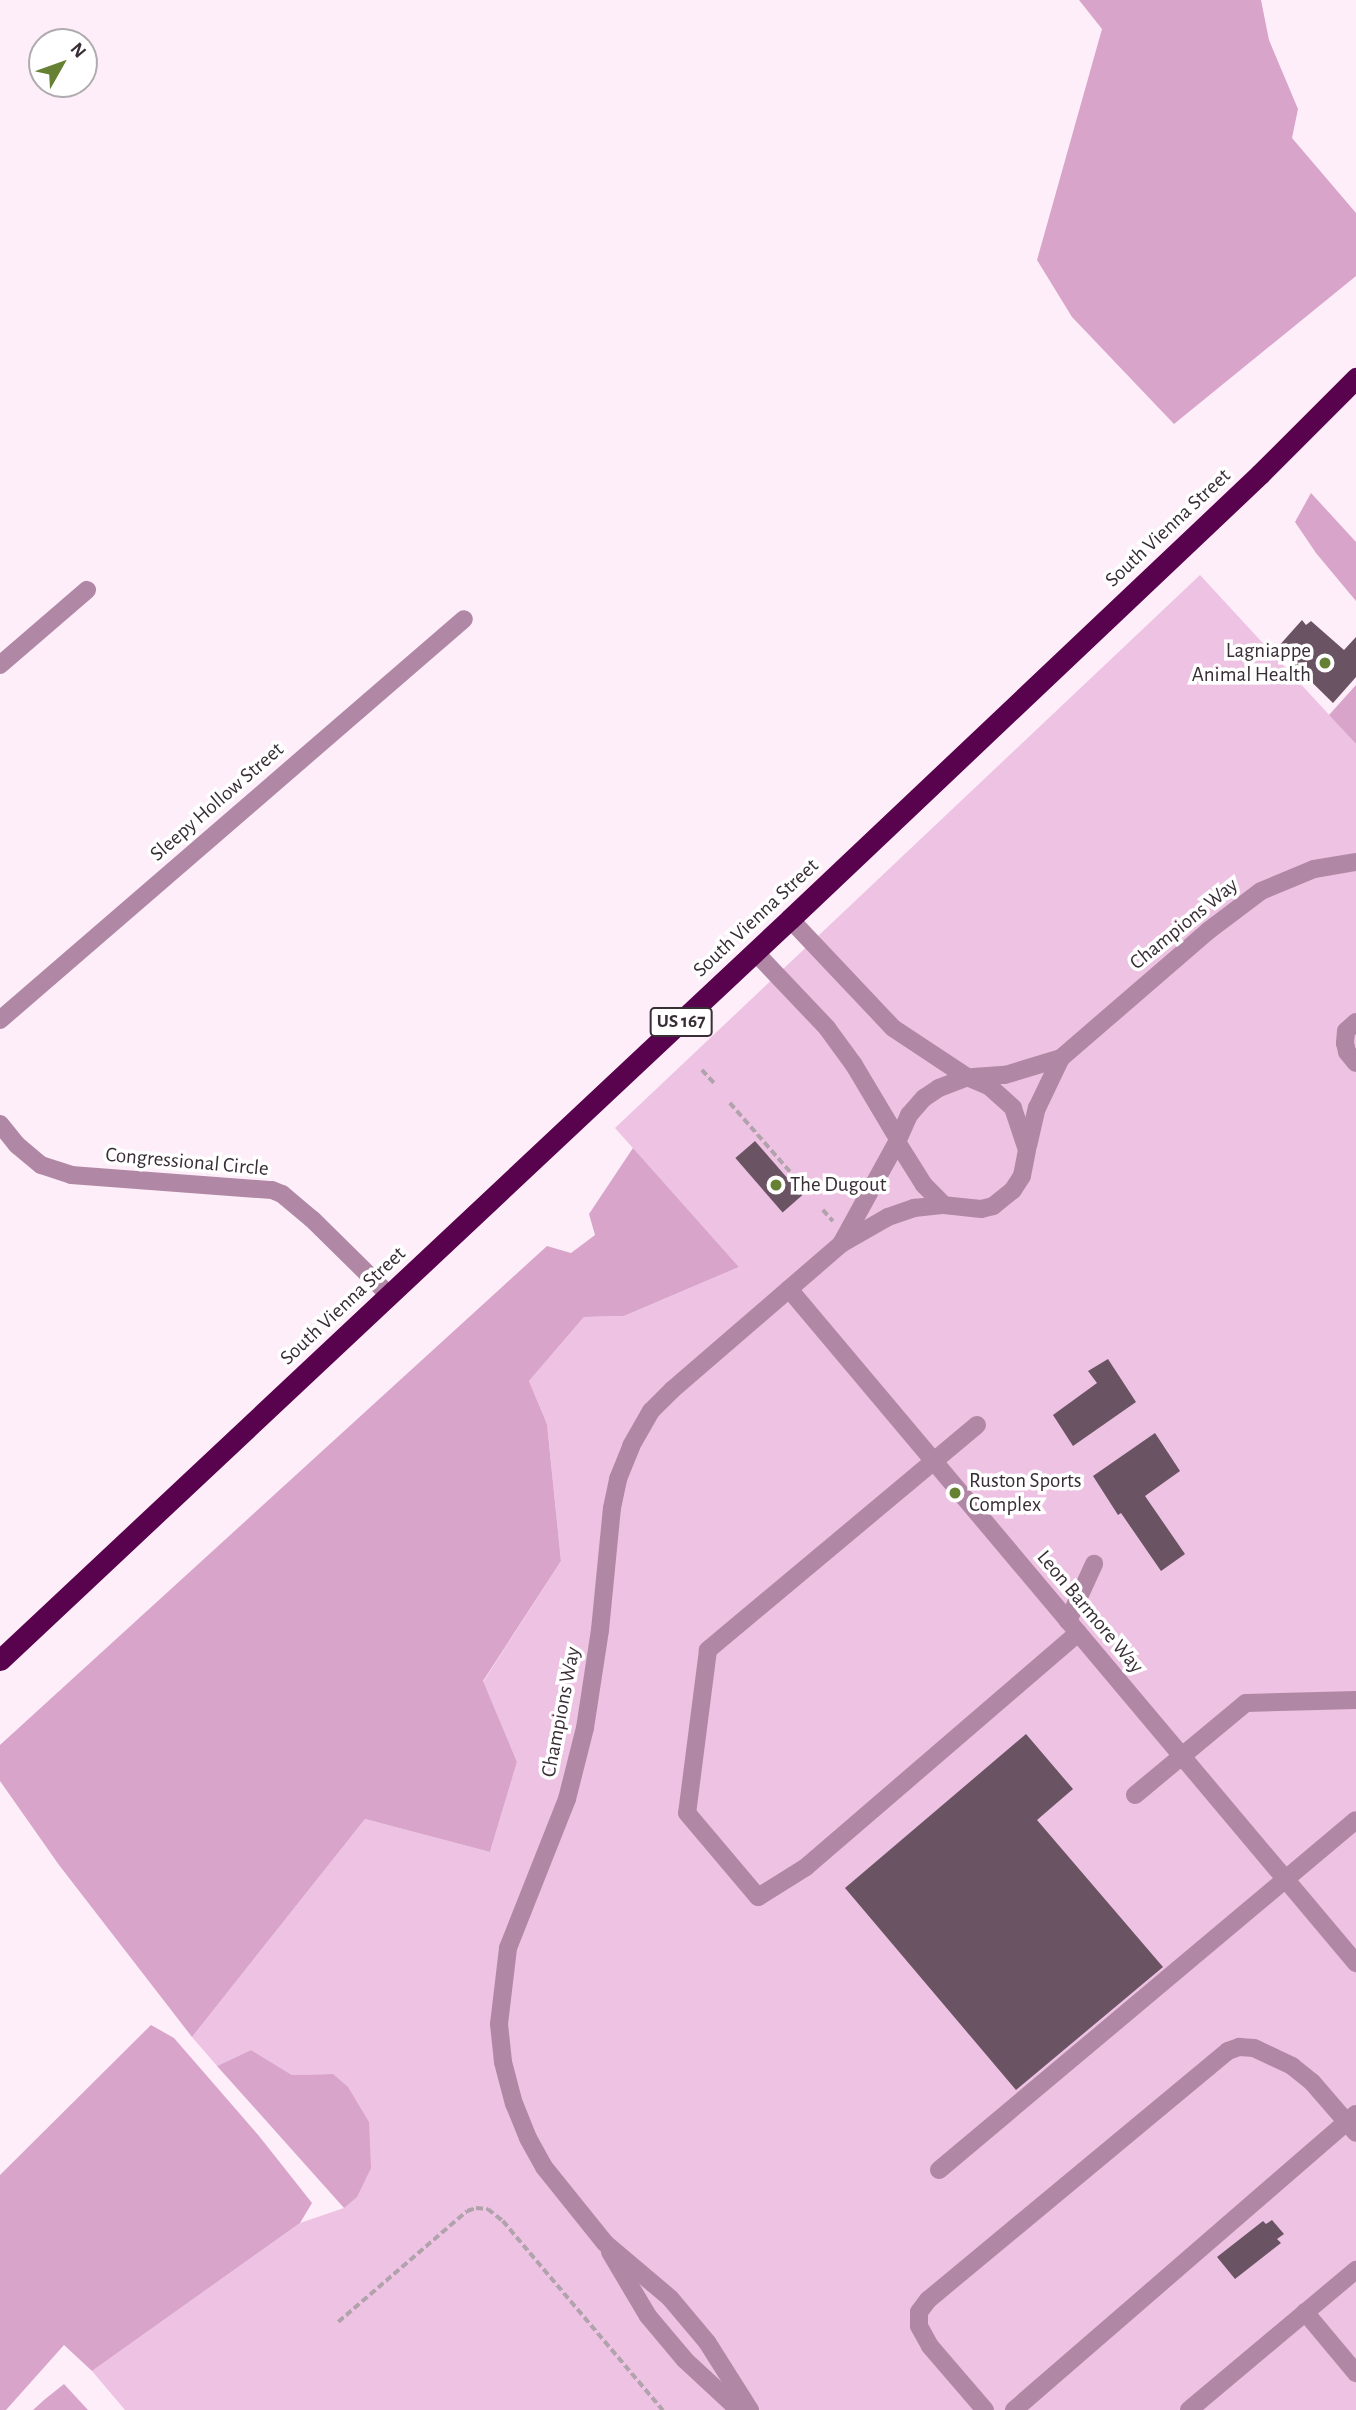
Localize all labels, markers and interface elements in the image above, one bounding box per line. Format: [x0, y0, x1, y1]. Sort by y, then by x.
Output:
north arrow [28, 28, 98, 98]
text: N [66, 39, 89, 62]
street label: South Vienna Street [1100, 463, 1236, 593]
place label: Lagniappe Animal Health [1192, 638, 1311, 688]
marker: Lagniappe Animal Health [1317, 655, 1333, 671]
street label: Sleepy Hollow Street [145, 737, 289, 867]
street label: South Vienna Street [688, 853, 824, 983]
street label: Champions Way [1125, 873, 1243, 975]
road number: US 167 [650, 1006, 712, 1038]
street label: Congressional Circle [104, 1142, 270, 1182]
place label: The Dugout [790, 1172, 886, 1198]
marker: The Dugout [768, 1177, 784, 1193]
street label: South Vienna Street [275, 1241, 411, 1371]
place label: Ruston Sports Complex [969, 1468, 1081, 1518]
marker: Ruston Sports Complex [947, 1485, 963, 1501]
street label: Leon Barmore Way [1031, 1545, 1149, 1679]
street label: Champions Way [536, 1645, 586, 1779]

